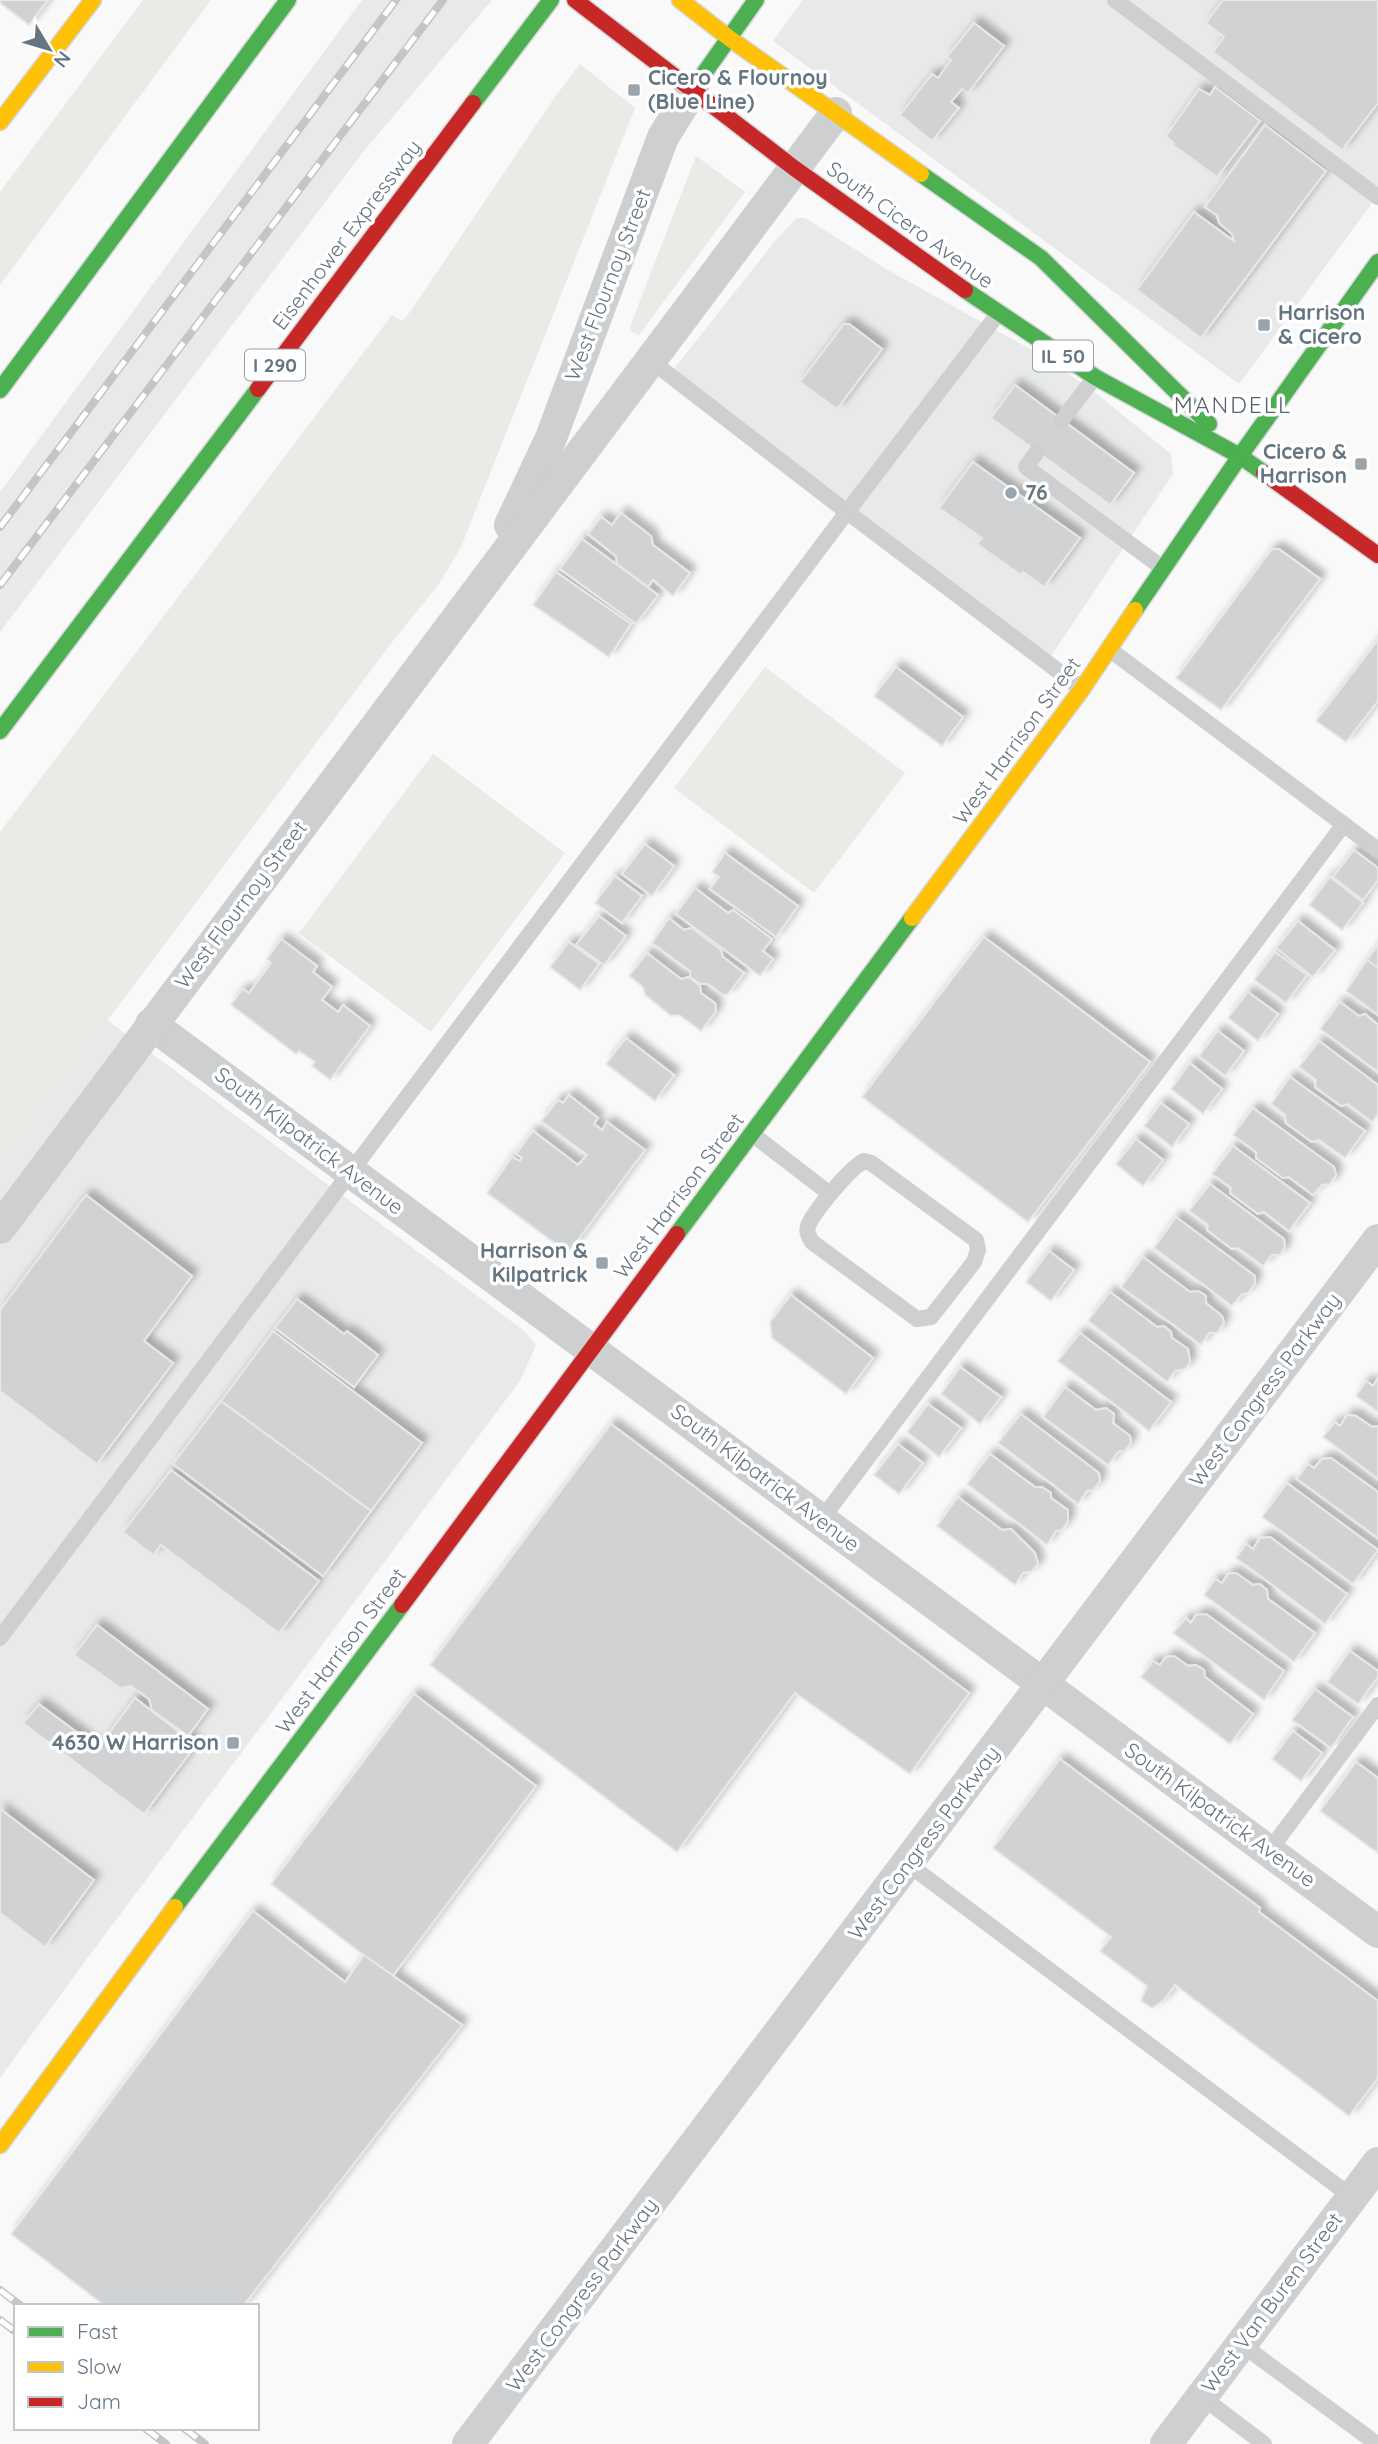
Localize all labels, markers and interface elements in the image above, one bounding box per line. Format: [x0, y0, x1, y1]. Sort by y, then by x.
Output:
north arrow [14, 14, 84, 84]
text: N [49, 47, 76, 72]
place label: Cicero & Flournoy (Blue Line) [648, 64, 828, 114]
marker: Cicero & Flournoy (Blue Line) [626, 82, 642, 98]
street label: Eisenhower Expressway [266, 134, 426, 334]
street label: South Cicero Avenue [822, 155, 999, 293]
street label: West Flournoy Street [558, 185, 656, 384]
place label: Harrison & Cicero [1278, 299, 1365, 349]
marker: Harrison & Cicero [1256, 317, 1272, 333]
road number: IL 50 [1033, 340, 1093, 372]
road number: I 290 [245, 350, 305, 380]
district label: MANDELL [1174, 390, 1292, 419]
place label: Cicero & Harrison [1260, 438, 1347, 488]
marker: Cicero & Harrison [1353, 456, 1369, 472]
place label: 76 [1025, 479, 1048, 505]
marker: 76 [1003, 485, 1019, 501]
street label: West Harrison Street [947, 652, 1086, 829]
street label: West Flournoy Street [169, 815, 312, 994]
street label: South Kilpatrick Avenue [210, 1061, 409, 1220]
street label: West Harrison Street [607, 1107, 749, 1283]
place label: Harrison & Kilpatrick [480, 1237, 588, 1287]
marker: Harrison & Kilpatrick [594, 1255, 610, 1271]
street label: West Congress Parkway [1183, 1287, 1346, 1491]
street label: South Kilpatrick Avenue [666, 1398, 865, 1557]
street label: West Harrison Street [269, 1562, 411, 1738]
place label: 4630 W Harrison [52, 1729, 219, 1755]
marker: 4630 W Harrison [225, 1735, 241, 1751]
street label: South Kilpatrick Avenue [1120, 1736, 1321, 1892]
street label: West Congress Parkway [842, 1740, 1005, 1944]
street label: West Congress Parkway [500, 2192, 663, 2396]
street label: West Van Buren Street [1195, 2207, 1348, 2398]
legend [14, 2304, 259, 2430]
text: Fast [77, 2318, 118, 2344]
text: Slow [77, 2353, 122, 2379]
text: Jam [77, 2388, 121, 2414]

